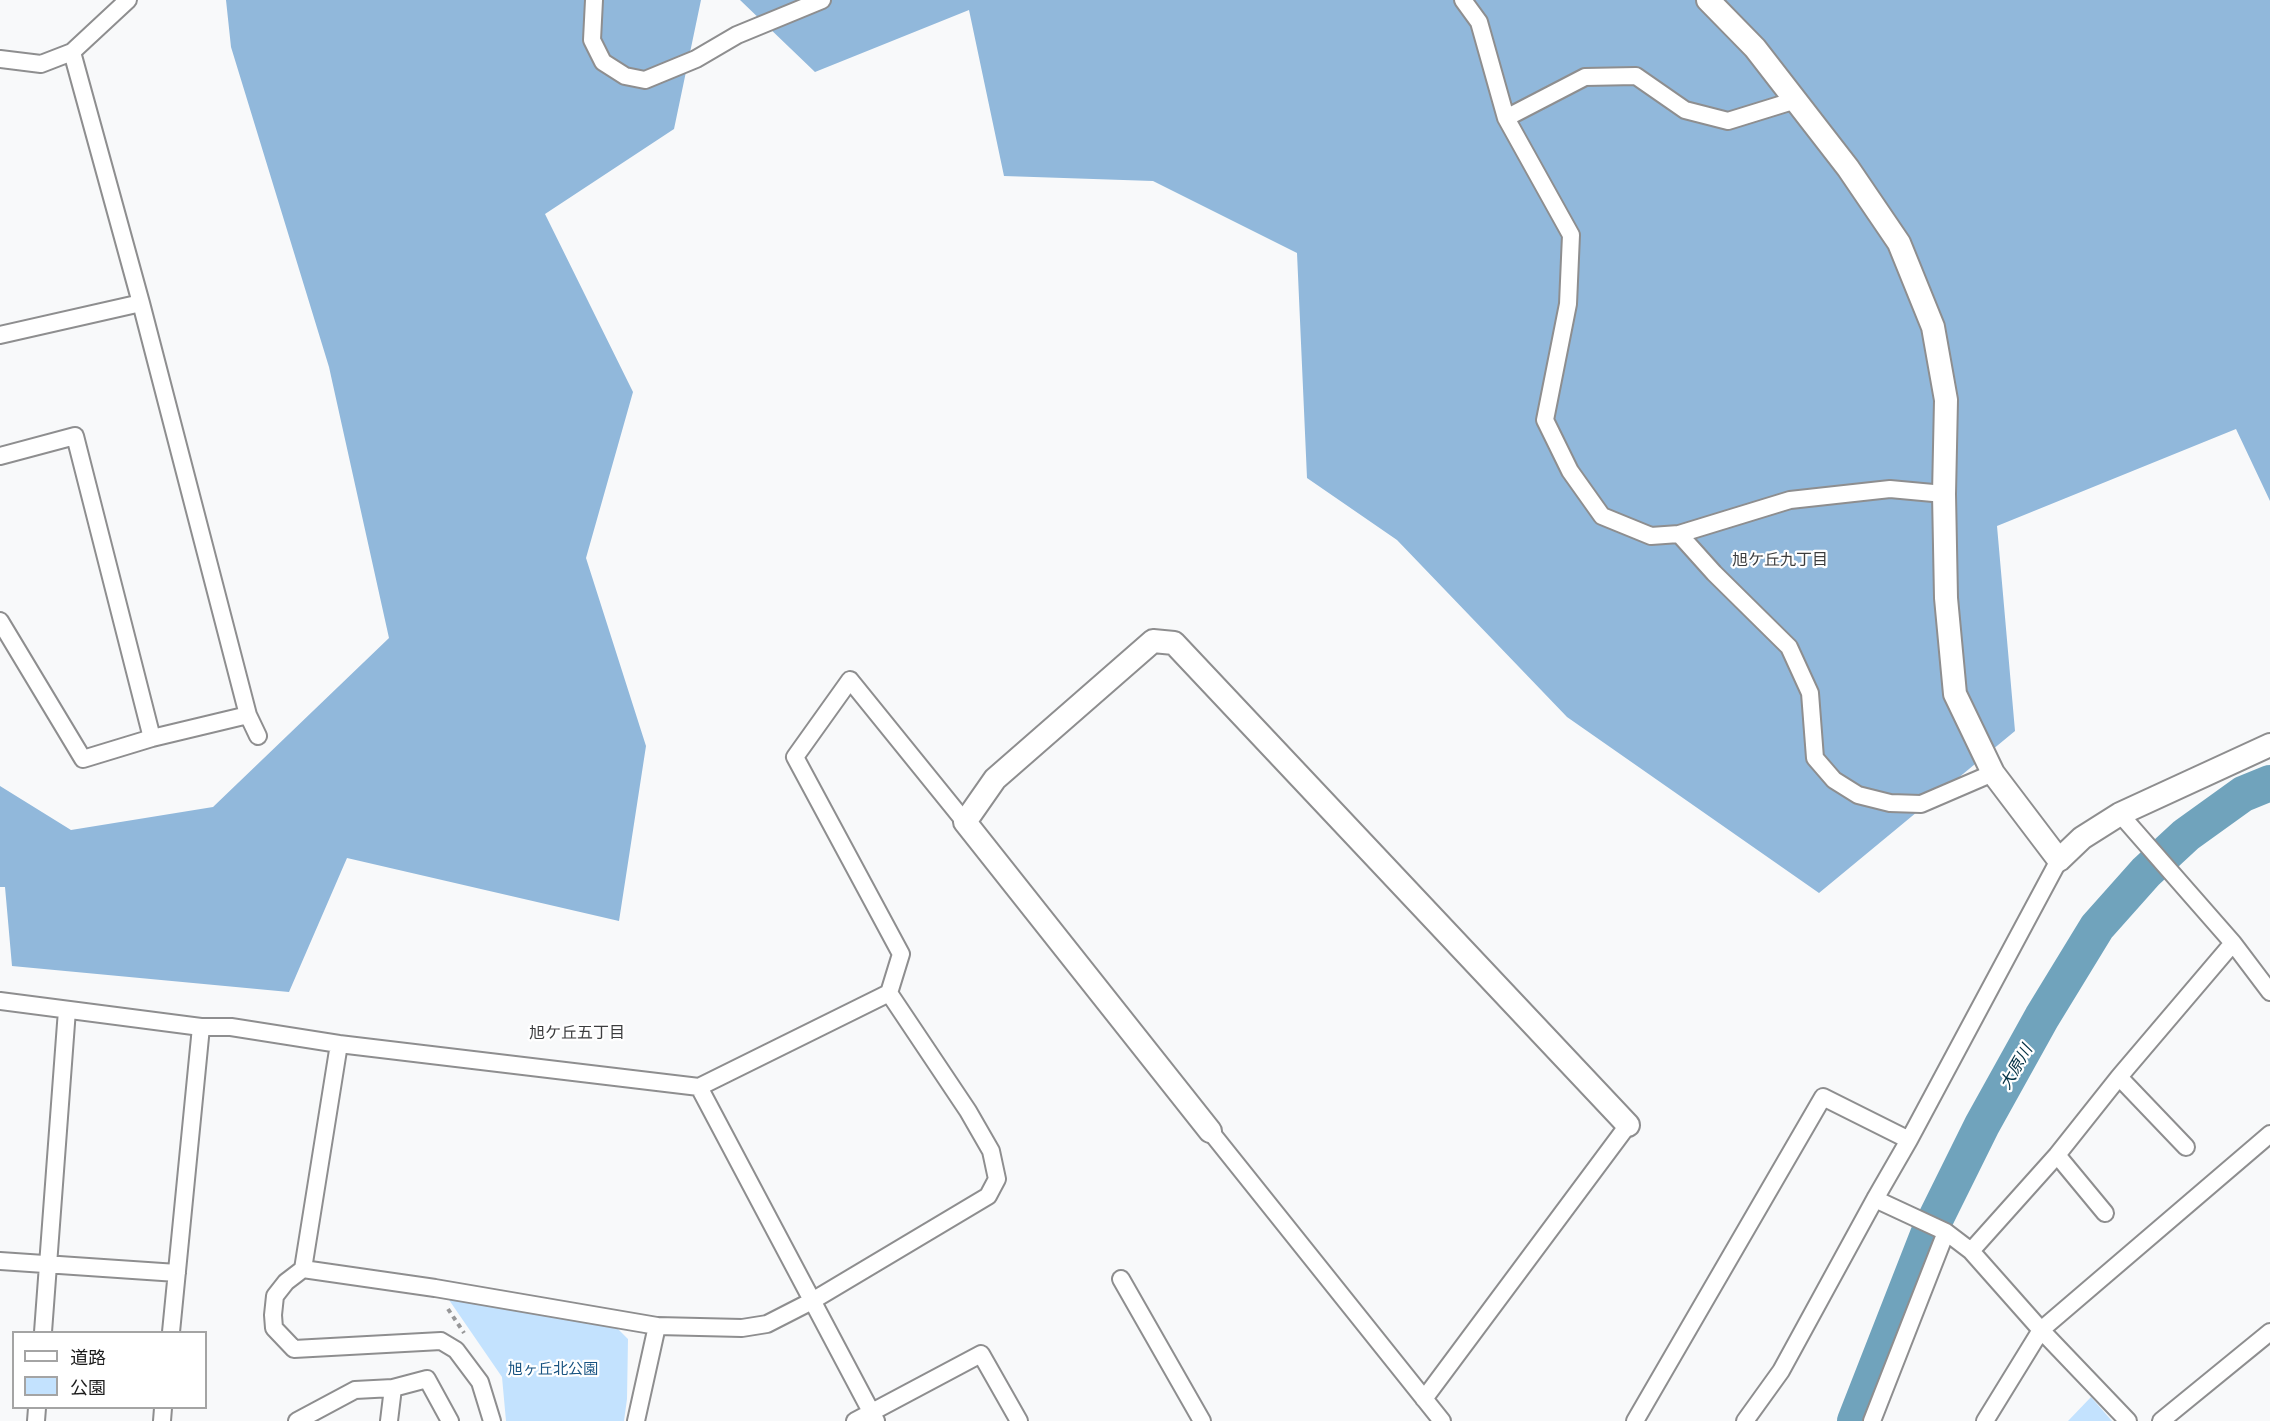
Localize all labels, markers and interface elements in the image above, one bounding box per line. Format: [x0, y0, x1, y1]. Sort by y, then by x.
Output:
district label: 旭ケ丘九丁目 [1732, 550, 1828, 570]
district label: 旭ケ丘五丁目 [529, 1023, 625, 1043]
water label: 大原川 [1996, 1041, 2036, 1093]
legend [12, 1331, 207, 1409]
text: 道路 [70, 1346, 106, 1368]
park label: 旭ヶ丘北公園 [508, 1360, 598, 1378]
text: 公園 [70, 1376, 106, 1398]

